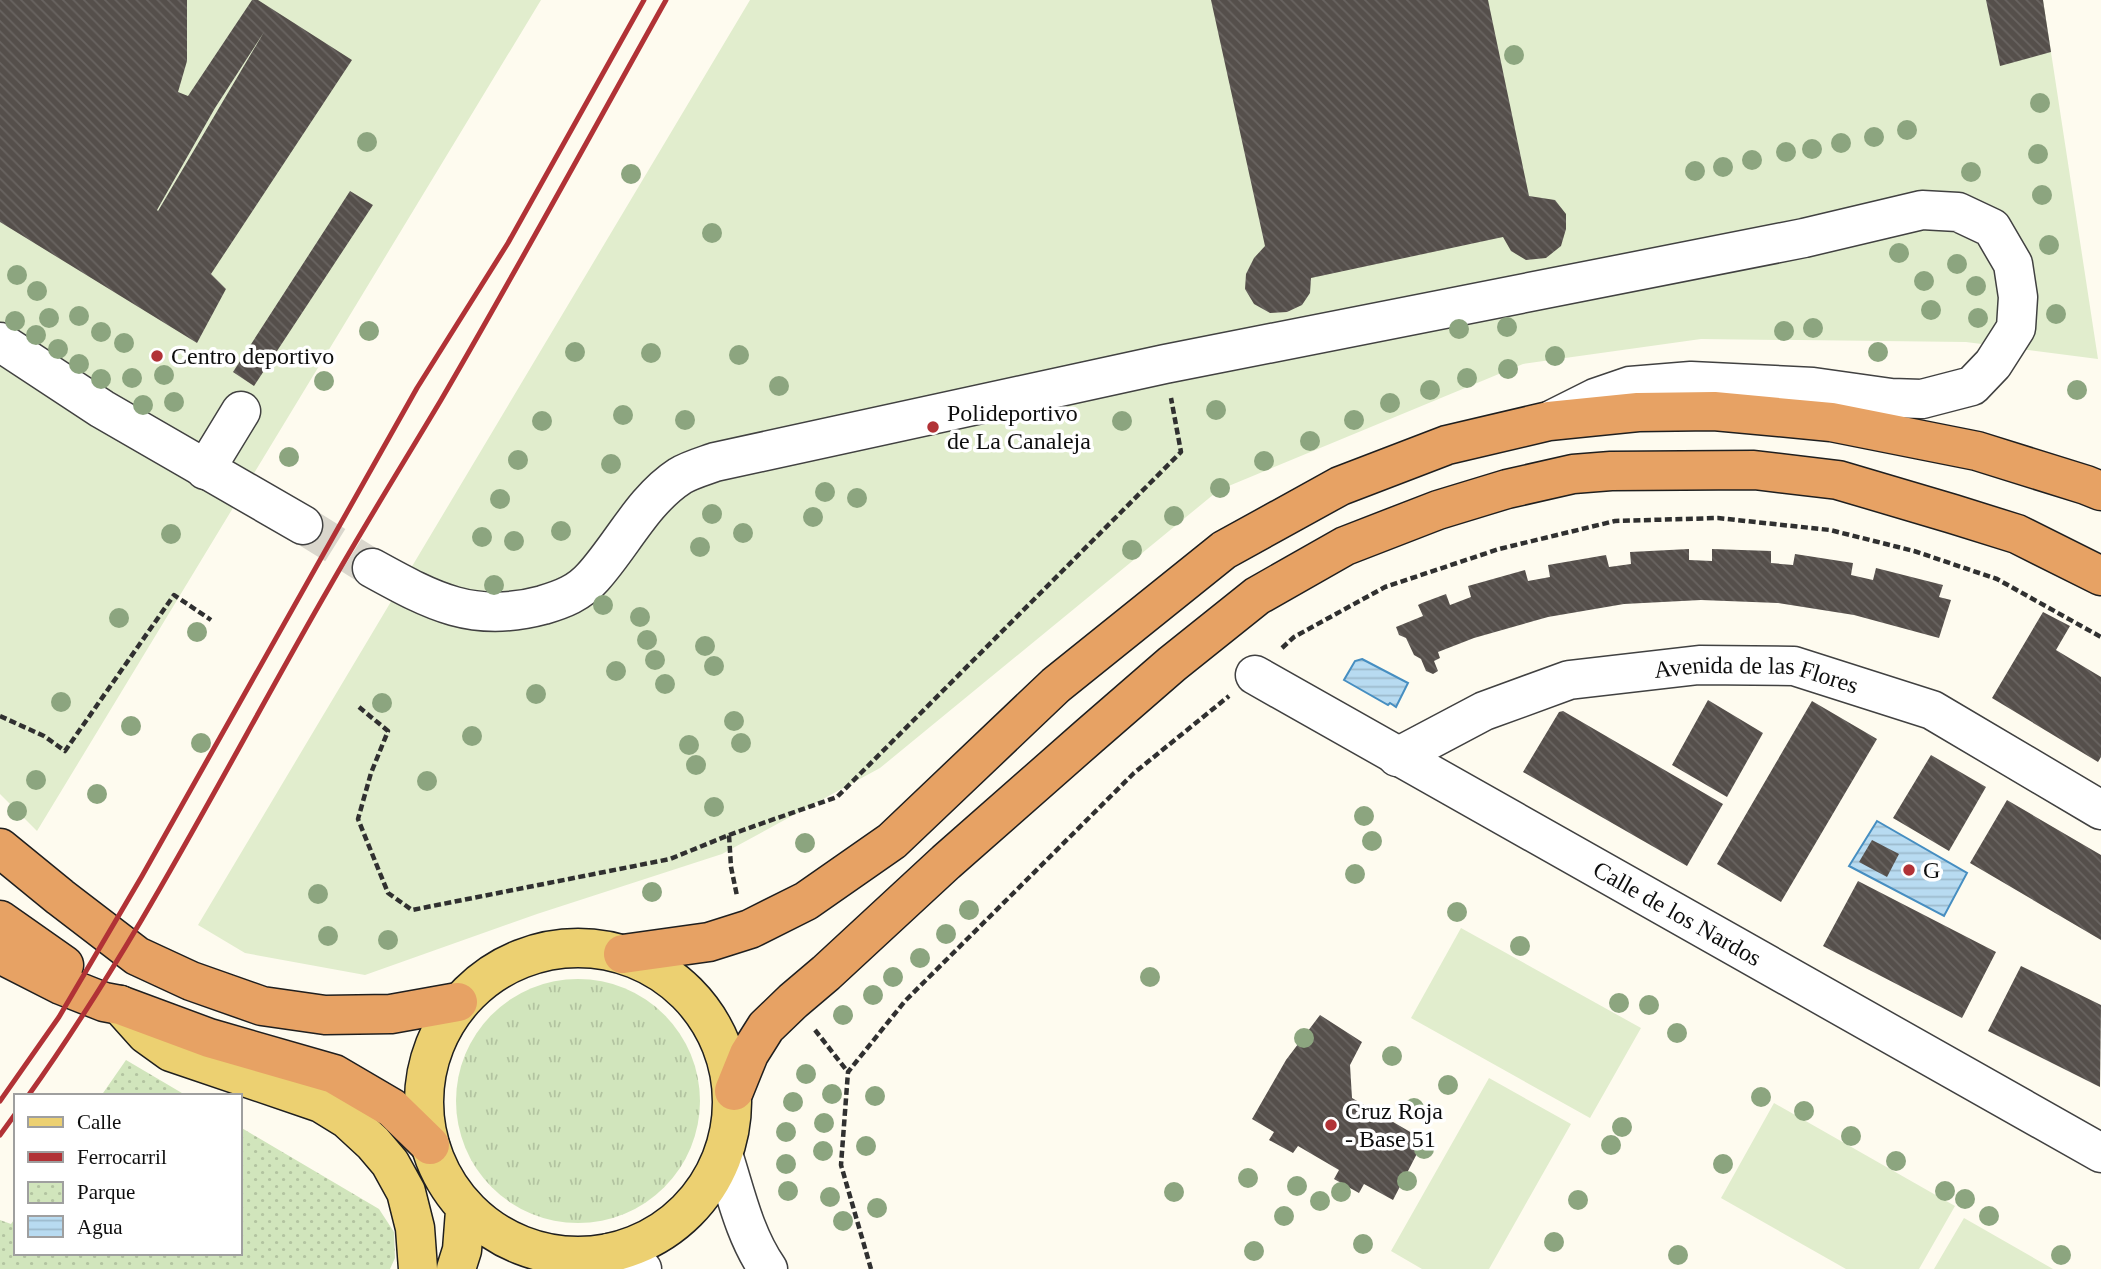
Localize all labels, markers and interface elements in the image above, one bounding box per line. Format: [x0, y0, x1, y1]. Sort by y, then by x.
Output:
place label: Centro deportivo [171, 343, 334, 369]
marker: Centro deportivo [149, 348, 165, 364]
place label: Polideportivo de La Canaleja [947, 400, 1091, 454]
marker: Polideportivo de La Canaleja [925, 419, 941, 435]
street label: Avenida de las Flores [1653, 652, 1861, 699]
street label: Calle de los Nardos [1589, 856, 1766, 971]
place label: G [1923, 857, 1940, 883]
marker: G [1901, 862, 1917, 878]
legend [14, 1094, 242, 1255]
place label: Cruz Roja - Base 51 [1345, 1098, 1443, 1152]
text: Calle [77, 1110, 121, 1134]
marker: Cruz Roja - Base 51 [1323, 1117, 1339, 1133]
text: Ferrocarril [77, 1145, 167, 1169]
text: Parque [77, 1180, 135, 1204]
text: Agua [77, 1215, 123, 1239]

